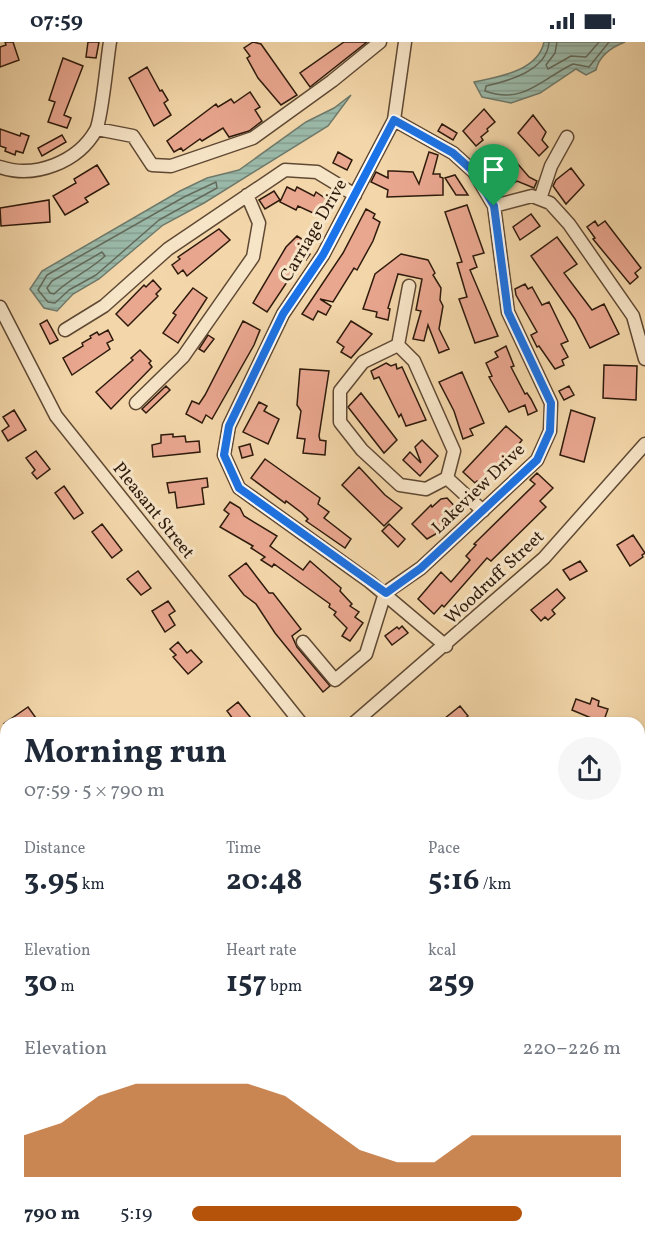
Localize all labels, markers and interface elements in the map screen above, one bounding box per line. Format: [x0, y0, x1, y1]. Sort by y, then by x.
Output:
text: 07:59 [30, 6, 83, 37]
pin [468, 144, 519, 206]
icon: arrive [477, 153, 510, 186]
street label: Carriage Drive [275, 174, 354, 287]
street label: Lakeview Drive [427, 438, 531, 540]
street label: Pleasant Street [106, 457, 200, 565]
street label: Woodruff Street [440, 525, 550, 631]
text: Morning run [24, 731, 227, 777]
button: share [558, 737, 621, 800]
text: 07:59 · 5 × 790 m [24, 777, 165, 805]
text: Distance [24, 838, 85, 860]
text: Time [226, 838, 261, 860]
text: Pace [428, 838, 460, 860]
text: 3.95 [24, 860, 79, 902]
text: 20:48 [226, 860, 303, 902]
text: 5:16 [428, 860, 479, 902]
text: km [79, 874, 105, 896]
text: /km [479, 874, 511, 896]
text: Elevation [24, 940, 91, 962]
text: Heart rate [226, 940, 297, 962]
text: kcal [428, 940, 456, 962]
text: 30 [24, 962, 57, 1004]
text: 157 [226, 962, 267, 1004]
text: 259 [428, 962, 474, 1004]
text: m [57, 976, 75, 998]
text: bpm [267, 976, 302, 998]
text: Elevation [24, 1035, 107, 1063]
text: 220–226 m [522, 1035, 621, 1063]
text: 790 m [24, 1200, 80, 1228]
text: 5:19 [120, 1200, 152, 1228]

